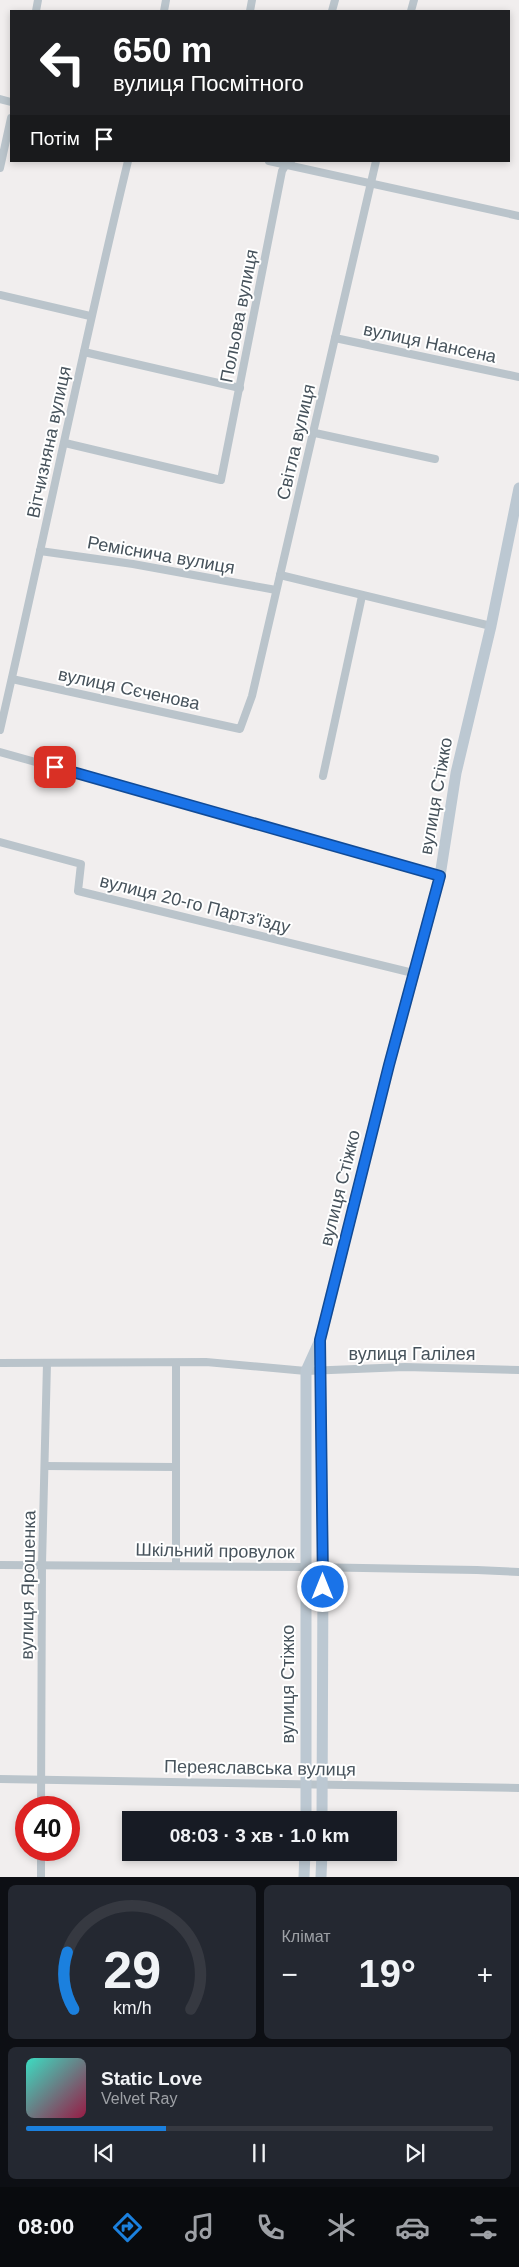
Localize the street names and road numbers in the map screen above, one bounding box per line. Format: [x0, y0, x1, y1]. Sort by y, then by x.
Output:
street label: Польова вулиця [216, 248, 262, 384]
street label: вулиця Нансена [362, 319, 499, 367]
street label: Вітчизняна вулиця [23, 364, 75, 520]
street label: Світла вулиця [273, 382, 319, 502]
street label: Реміснича вулиця [86, 532, 236, 578]
street label: вулиця Сєченова [56, 664, 203, 714]
street label: вулиця Стіжко [416, 736, 456, 856]
street label: вулиця 20-го Партз'їзду [98, 871, 292, 937]
street label: вулиця Стіжко [316, 1128, 364, 1248]
street label: вулиця Галілея [349, 1344, 475, 1364]
street label: вулиця Ярошенка [17, 1509, 39, 1660]
street label: Шкільний провулок [135, 1540, 295, 1562]
street label: вулиця Стіжко [278, 1625, 298, 1743]
street label: Переяславська вулиця [164, 1756, 356, 1780]

